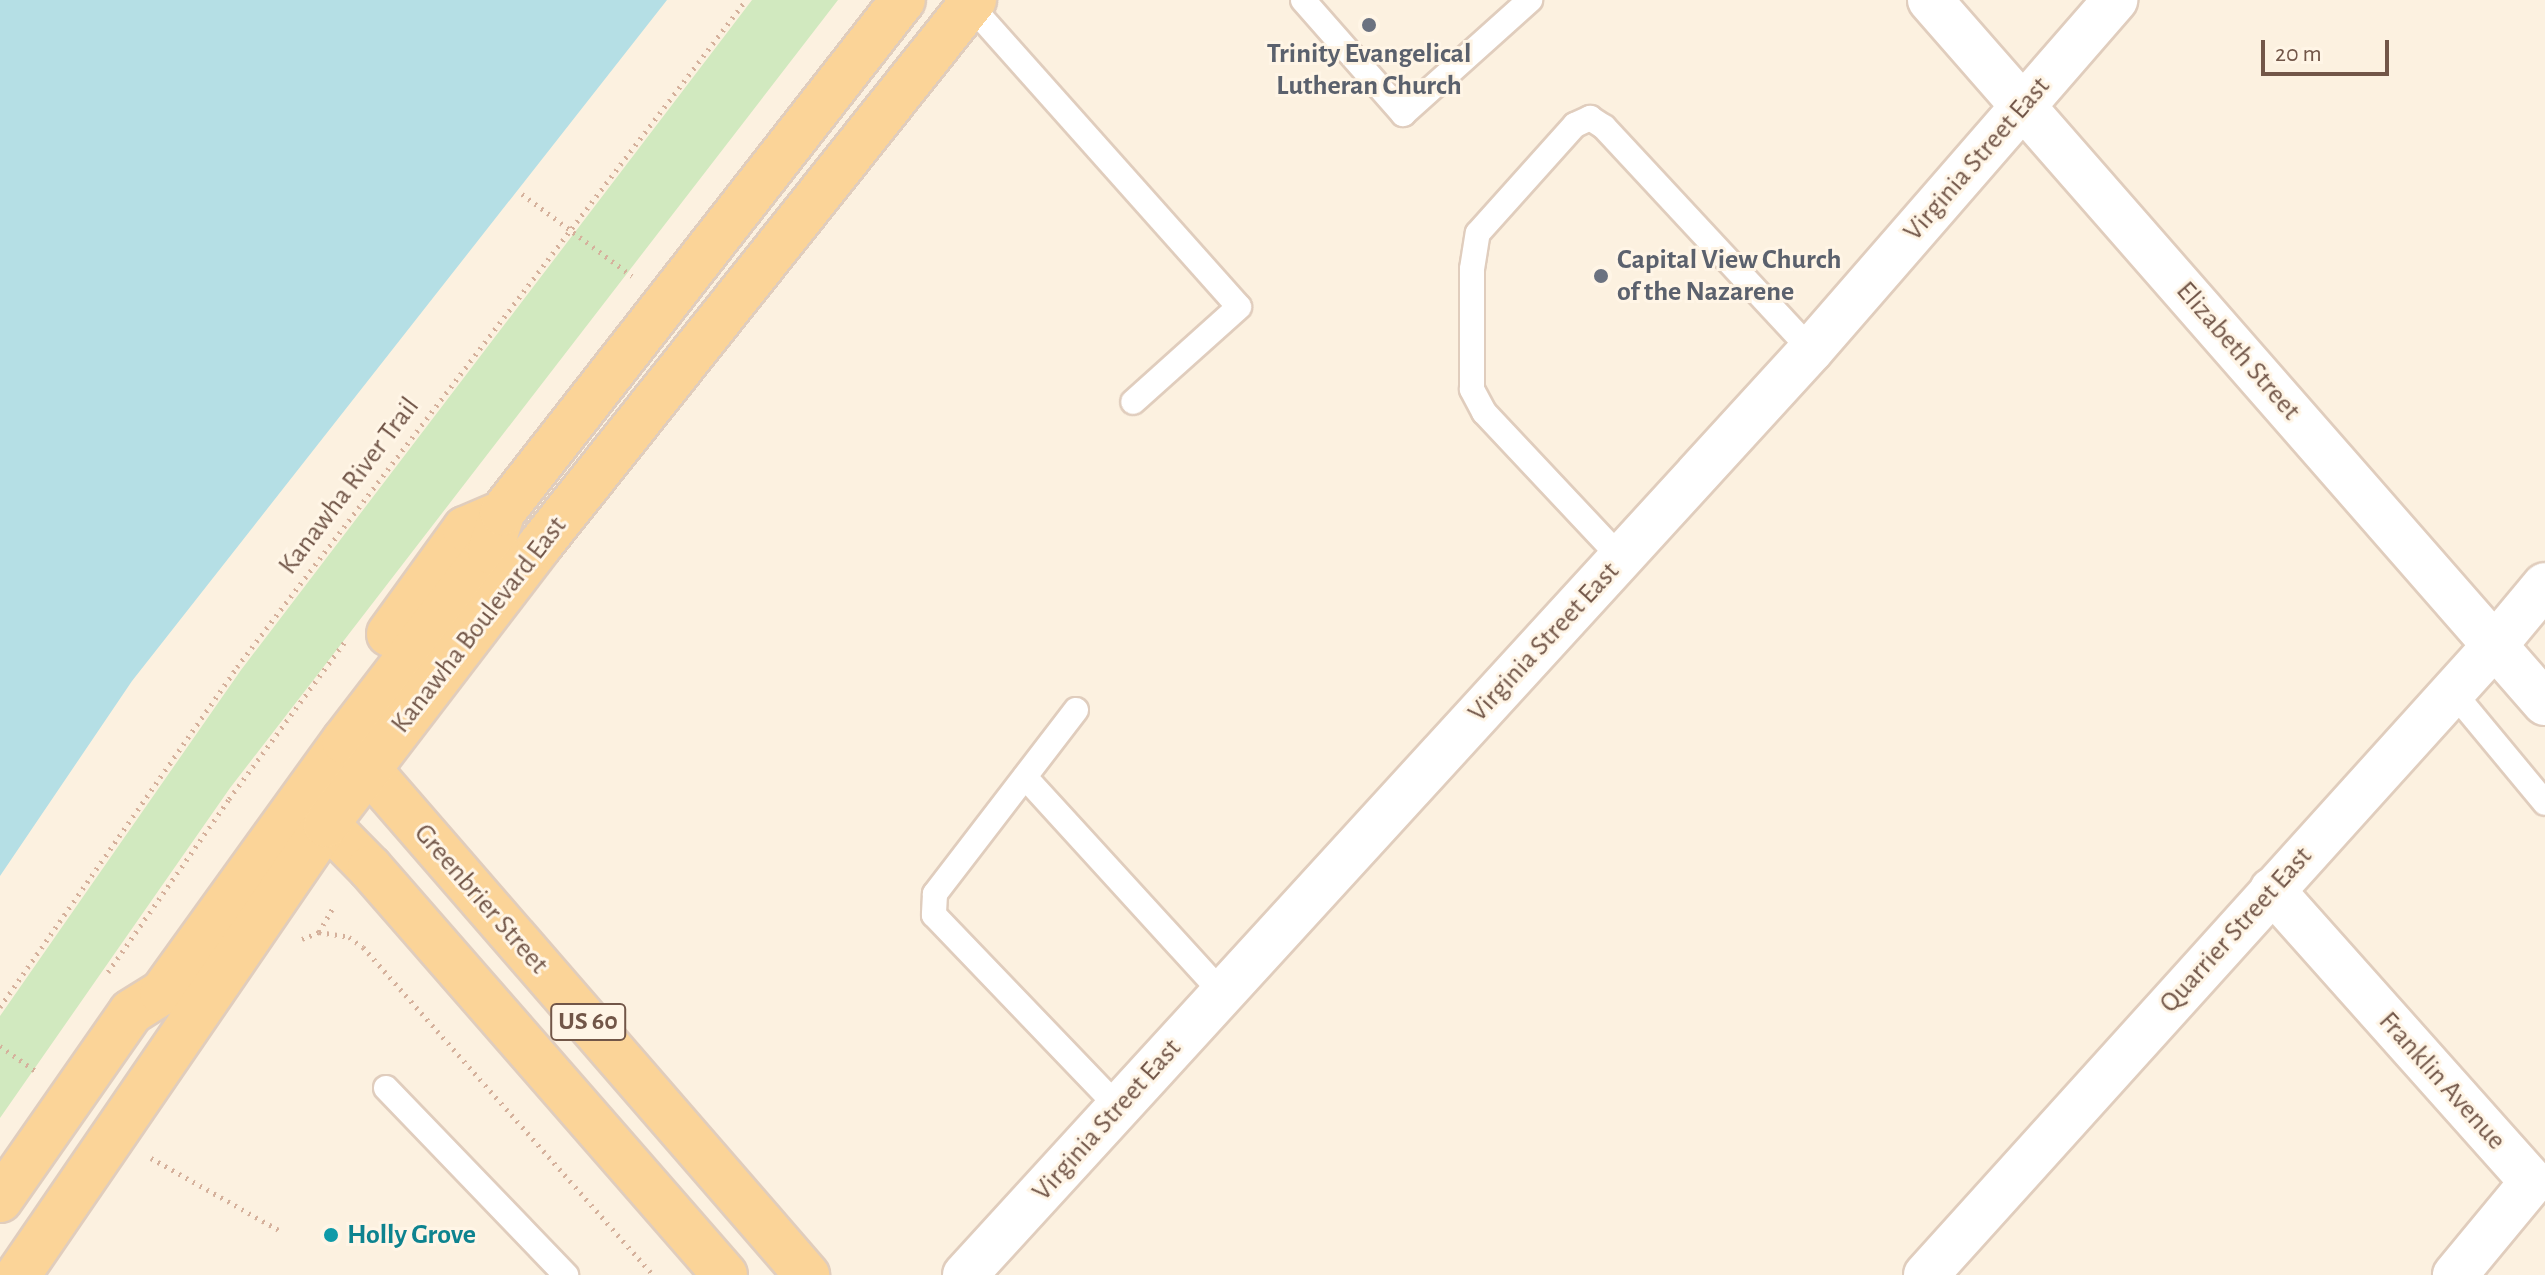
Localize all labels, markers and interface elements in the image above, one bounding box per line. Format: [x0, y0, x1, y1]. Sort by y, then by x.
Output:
marker: Trinity Evangelical Lutheran Church [1360, 16, 1378, 34]
scale bar [2265, 24, 2393, 74]
place label: Trinity Evangelical Lutheran Church [1267, 37, 1471, 103]
text: 20 m [2275, 42, 2322, 66]
street label: Virginia Street East [1897, 70, 2057, 248]
place label: Capital View Church of the Nazarene [1617, 243, 1841, 309]
marker: Capital View Church of the Nazarene [1592, 267, 1610, 285]
street label: Elizabeth Street [2169, 275, 2307, 427]
street label: Kanawha River Trail [271, 391, 427, 581]
street label: Kanawha Boulevard East [384, 510, 574, 740]
street label: Virginia Street East [1461, 555, 1627, 729]
street label: Greenbrier Street [407, 817, 555, 981]
street label: Quarrier Street East [2153, 840, 2319, 1020]
road number: US 60 [550, 1000, 626, 1044]
street label: Franklin Avenue [2371, 1005, 2513, 1157]
street label: Virginia Street East [1025, 1032, 1189, 1208]
place label: Holly Grove [347, 1218, 476, 1252]
marker: Holly Grove [322, 1226, 340, 1244]

